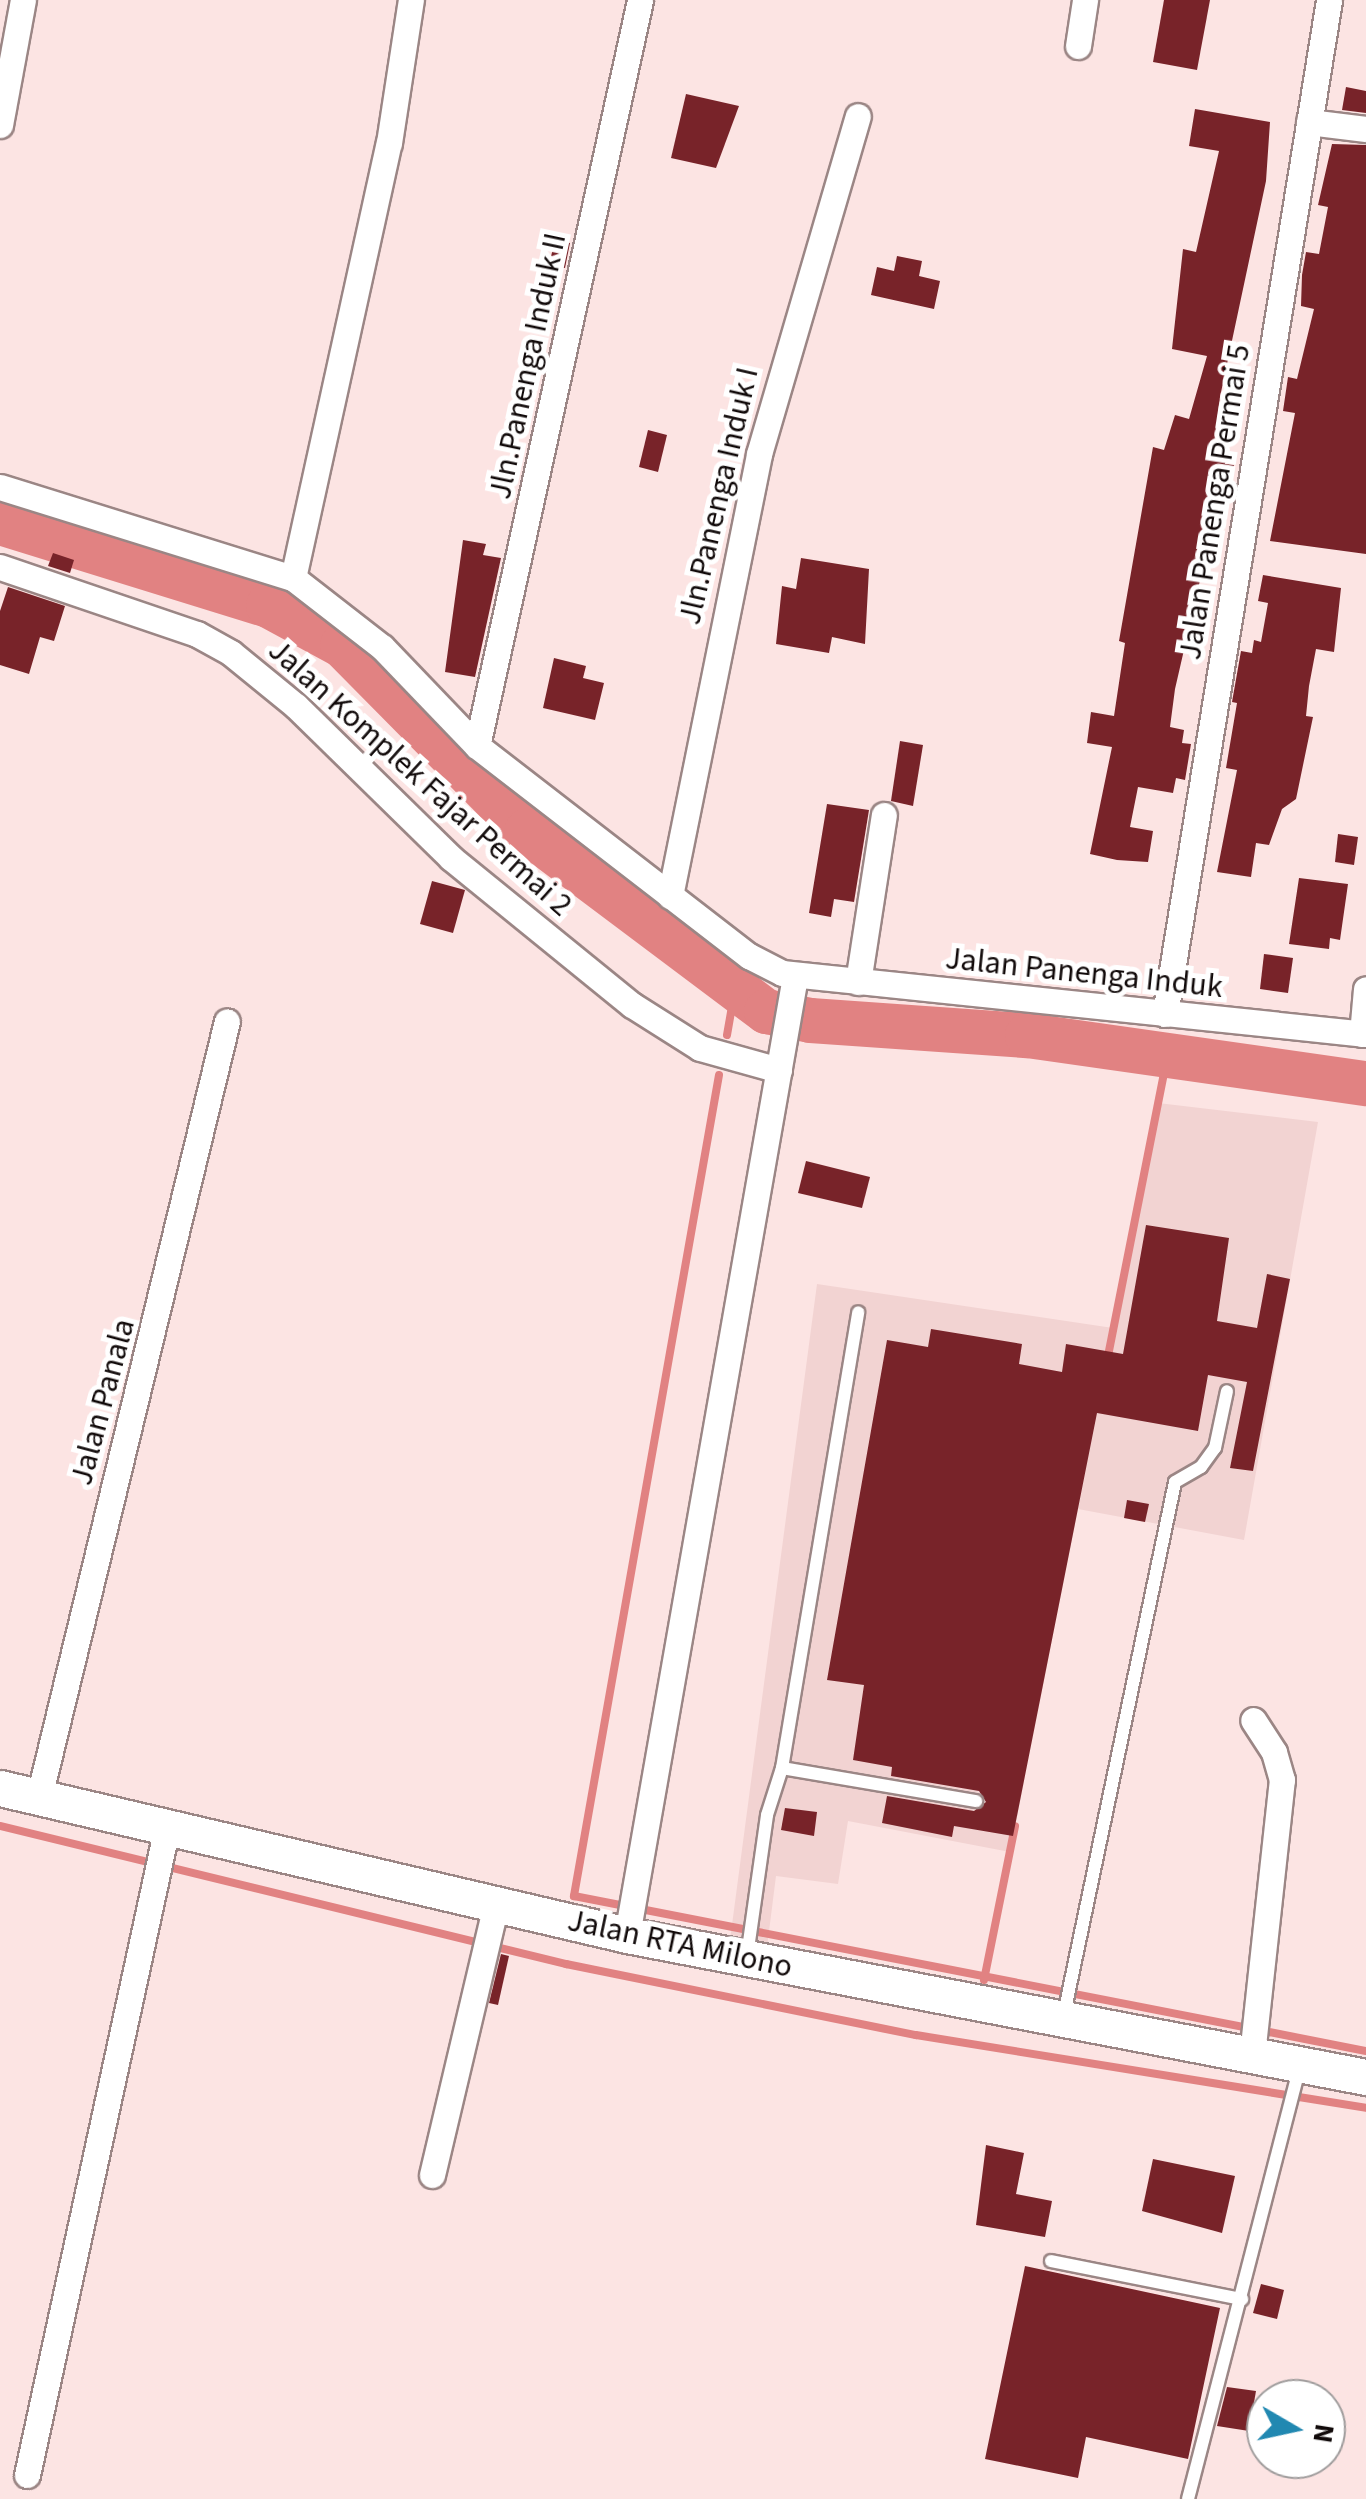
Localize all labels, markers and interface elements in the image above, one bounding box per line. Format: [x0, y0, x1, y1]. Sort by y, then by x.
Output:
street label: Jln.Panenga Induk II [481, 229, 575, 503]
street label: Jalan Panenga Permai 5 [1171, 342, 1259, 662]
street label: Jln.Panenga Induk I [671, 364, 767, 628]
street label: Jalan Komplek Fajar Permai 2 [260, 631, 580, 925]
street label: Jalan Panenga Induk [944, 939, 1224, 1007]
street label: Jalan Panala [62, 1315, 144, 1489]
street label: Jalan RTA Milono [564, 1901, 796, 1987]
north arrow [1246, 2379, 1346, 2479]
text: N [1302, 2421, 1345, 2446]

